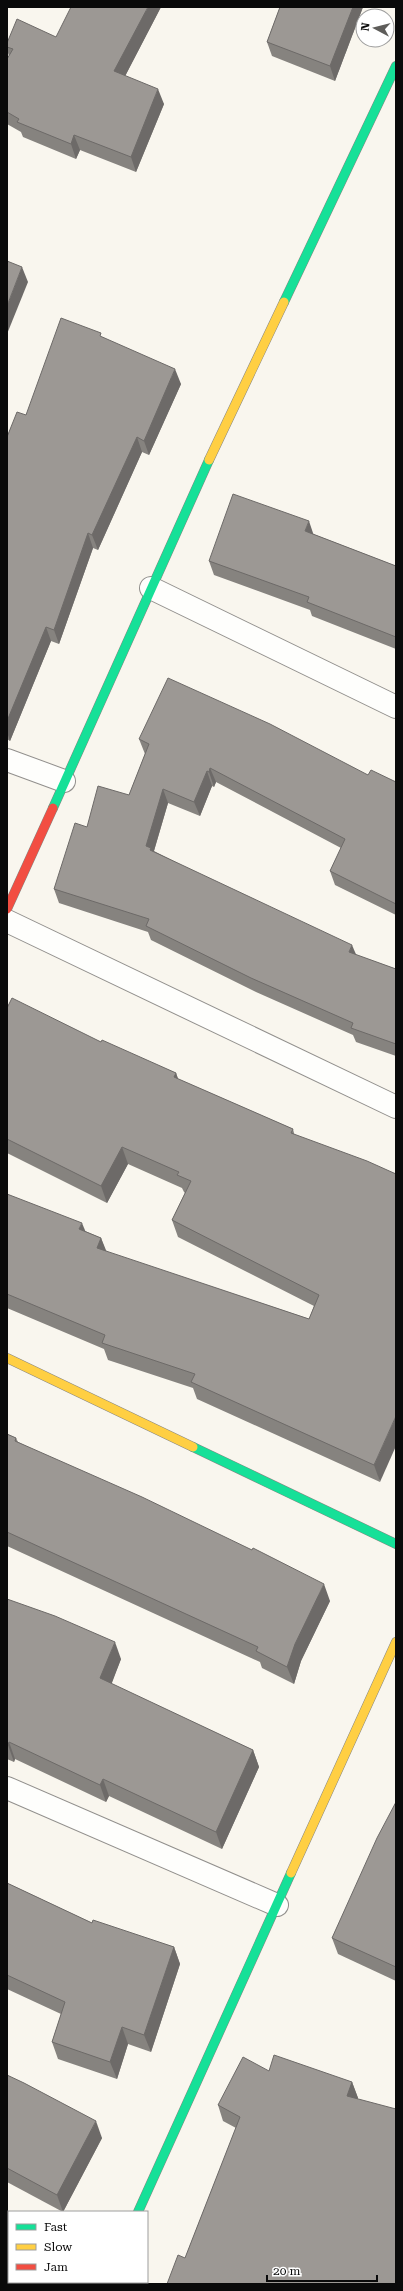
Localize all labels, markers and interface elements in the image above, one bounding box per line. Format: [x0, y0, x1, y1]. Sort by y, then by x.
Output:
north arrow [355, 8, 395, 48]
text: N [359, 21, 373, 32]
legend [8, 2211, 148, 2283]
text: Fast [44, 2220, 68, 2234]
text: Slow [44, 2240, 72, 2254]
scale bar [267, 2257, 377, 2283]
text: Jam [44, 2260, 68, 2274]
text: 20 m [273, 2264, 300, 2278]

